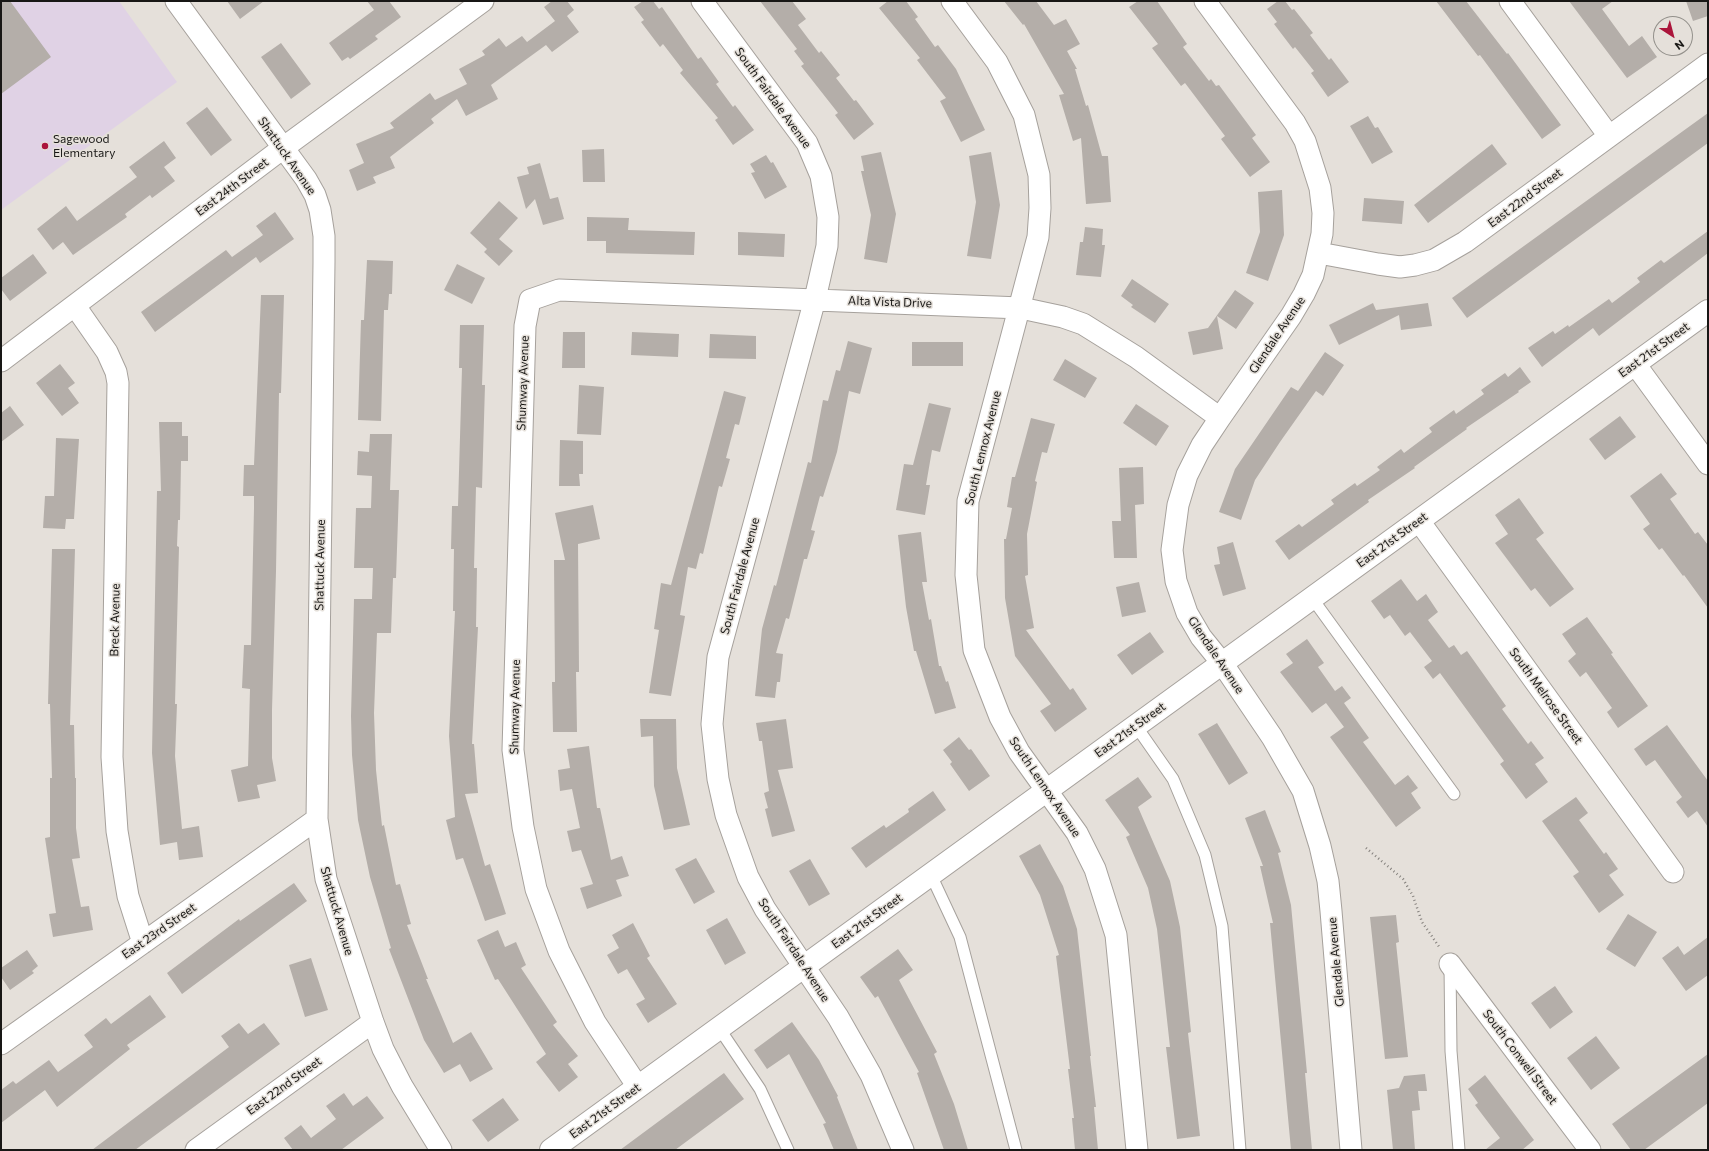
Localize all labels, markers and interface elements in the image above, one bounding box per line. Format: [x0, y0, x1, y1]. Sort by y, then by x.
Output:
north arrow [1653, 16, 1693, 56]
text: N [1673, 38, 1687, 53]
street label: South Fairdale Avenue [732, 45, 814, 151]
street label: Shattuck Avenue [255, 114, 319, 198]
place label: Sagewood Elementary [53, 132, 115, 160]
marker: Sagewood Elementary [40, 141, 50, 151]
street label: East 24th Street [193, 155, 271, 219]
street label: East 22nd Street [1485, 165, 1565, 231]
street label: Alta Vista Drive [848, 293, 932, 311]
street label: Glendale Avenue [1246, 294, 1308, 376]
street label: East 21st Street [1616, 319, 1692, 381]
street label: Shumway Avenue [514, 335, 532, 431]
street label: South Lennox Avenue [962, 389, 1004, 507]
street label: East 21st Street [1354, 509, 1430, 571]
street label: South Fairdale Avenue [717, 516, 763, 636]
street label: Shattuck Avenue [312, 519, 328, 611]
street label: Breck Avenue [107, 583, 123, 657]
street label: Glendale Avenue [1185, 614, 1247, 696]
street label: South Melrose Street [1506, 645, 1586, 747]
street label: Shumway Avenue [507, 659, 523, 755]
street label: East 21st Street [1092, 699, 1168, 761]
street label: South Lennox Avenue [1006, 734, 1084, 840]
street label: Shattuck Avenue [317, 865, 357, 957]
street label: East 21st Street [829, 890, 905, 952]
street label: South Fairdale Avenue [755, 896, 833, 1004]
street label: East 23rd Street [119, 900, 199, 962]
street label: Glendale Avenue [1325, 917, 1347, 1007]
street label: South Conwell Street [1480, 1007, 1560, 1107]
street label: East 22nd Street [244, 1054, 324, 1118]
street label: East 21st Street [567, 1080, 643, 1142]

